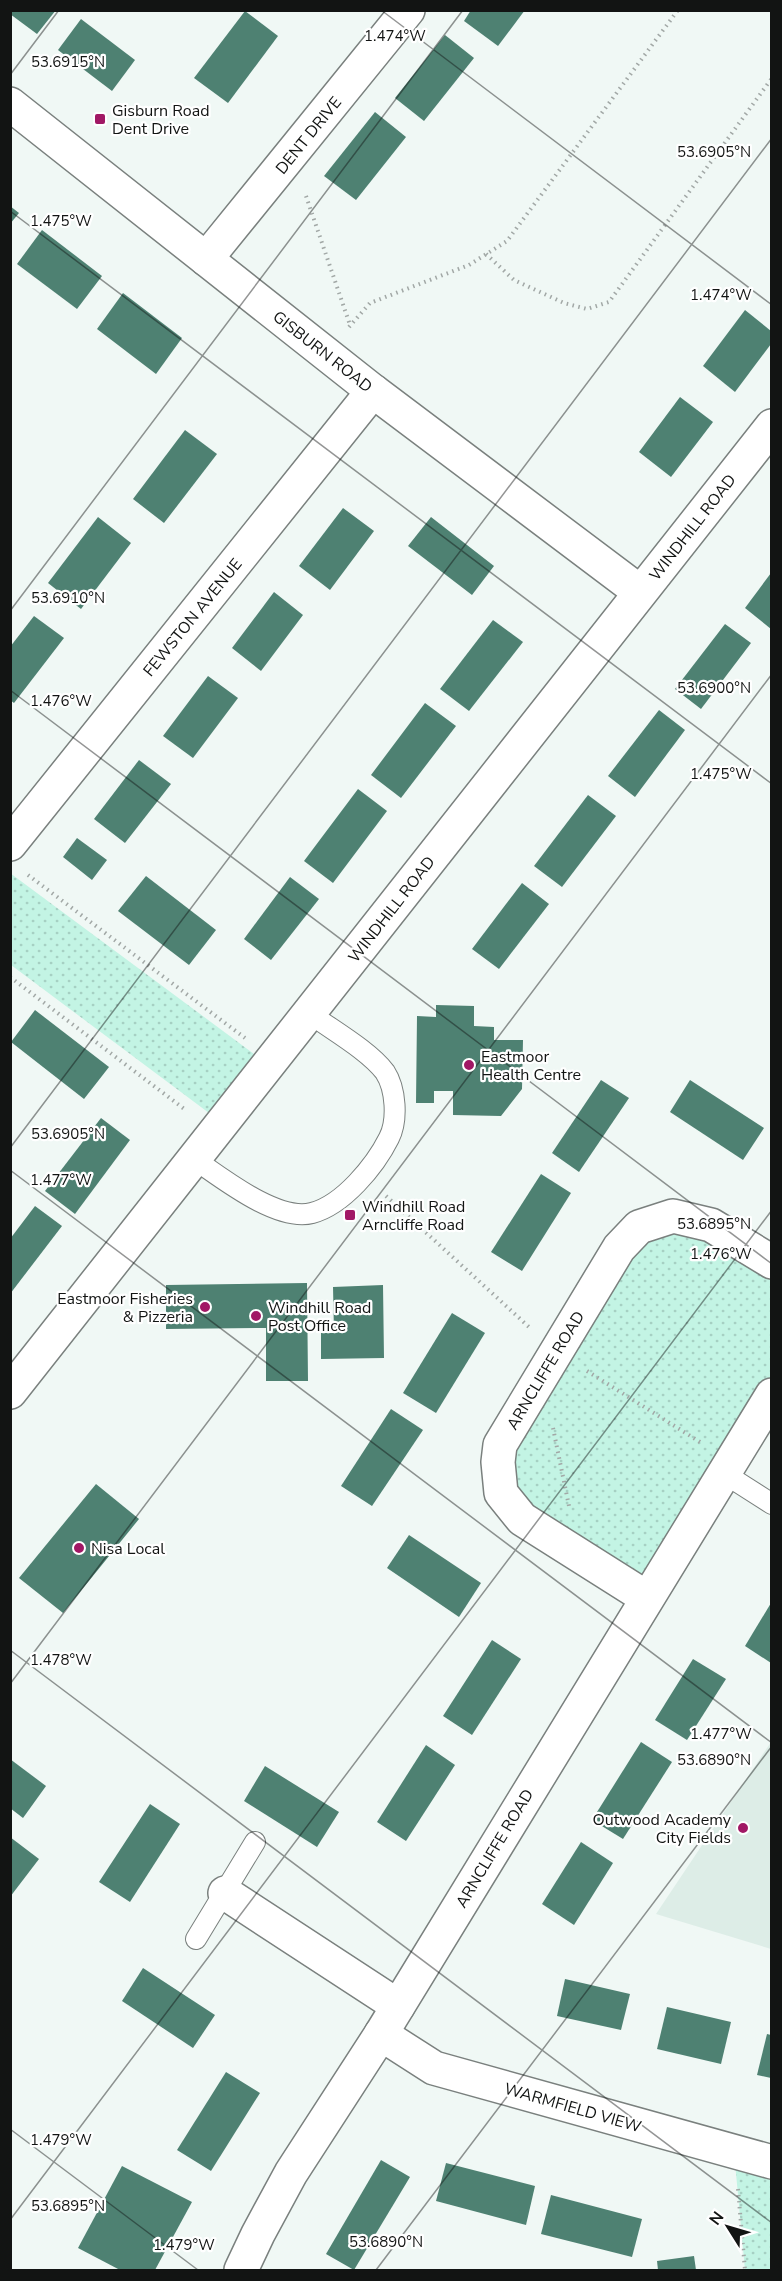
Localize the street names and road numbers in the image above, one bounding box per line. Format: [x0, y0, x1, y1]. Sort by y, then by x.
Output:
street label: DENT DRIVE [271, 92, 347, 179]
street label: GISBURN ROAD [268, 306, 377, 398]
street label: WINDHILL ROAD [644, 470, 741, 585]
street label: FEWSTON AVENUE [138, 554, 247, 681]
street label: WINDHILL ROAD [343, 852, 440, 967]
street label: ARNCLIFFE ROAD [502, 1307, 590, 1434]
street label: ARNCLIFFE ROAD [451, 1785, 539, 1912]
street label: WARMFIELD VIEW [502, 2078, 644, 2138]

